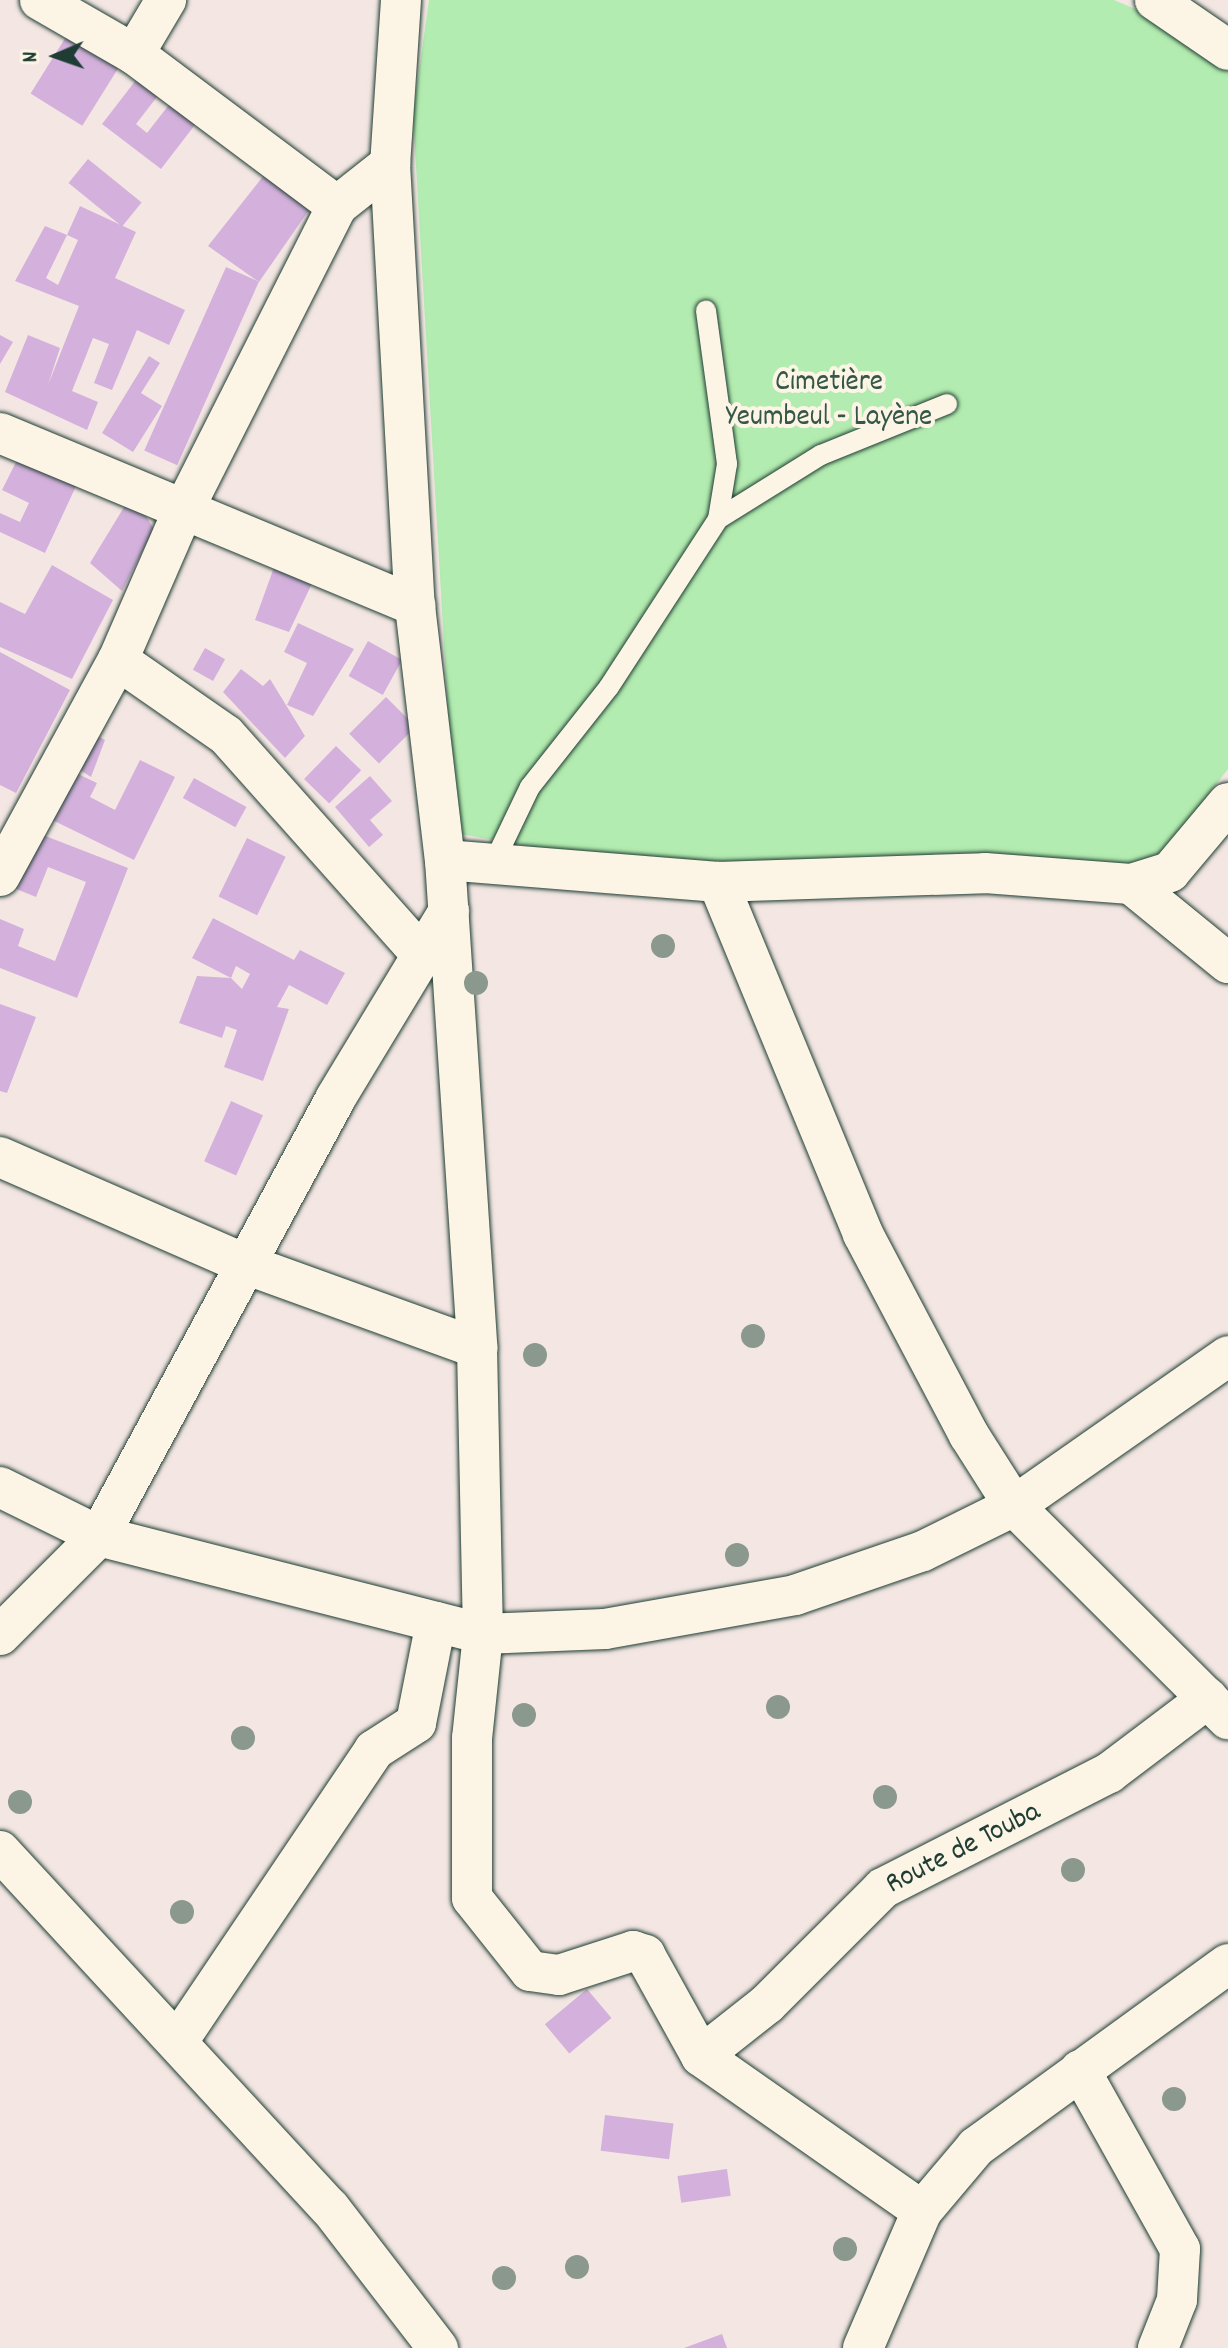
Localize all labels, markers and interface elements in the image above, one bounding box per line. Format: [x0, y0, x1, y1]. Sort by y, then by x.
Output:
north arrow [16, 16, 96, 96]
text: N [16, 51, 47, 63]
park label: Cimetière Yeumbeul - Layène [726, 366, 932, 436]
street label: Route de Touba [881, 1796, 1047, 1904]

